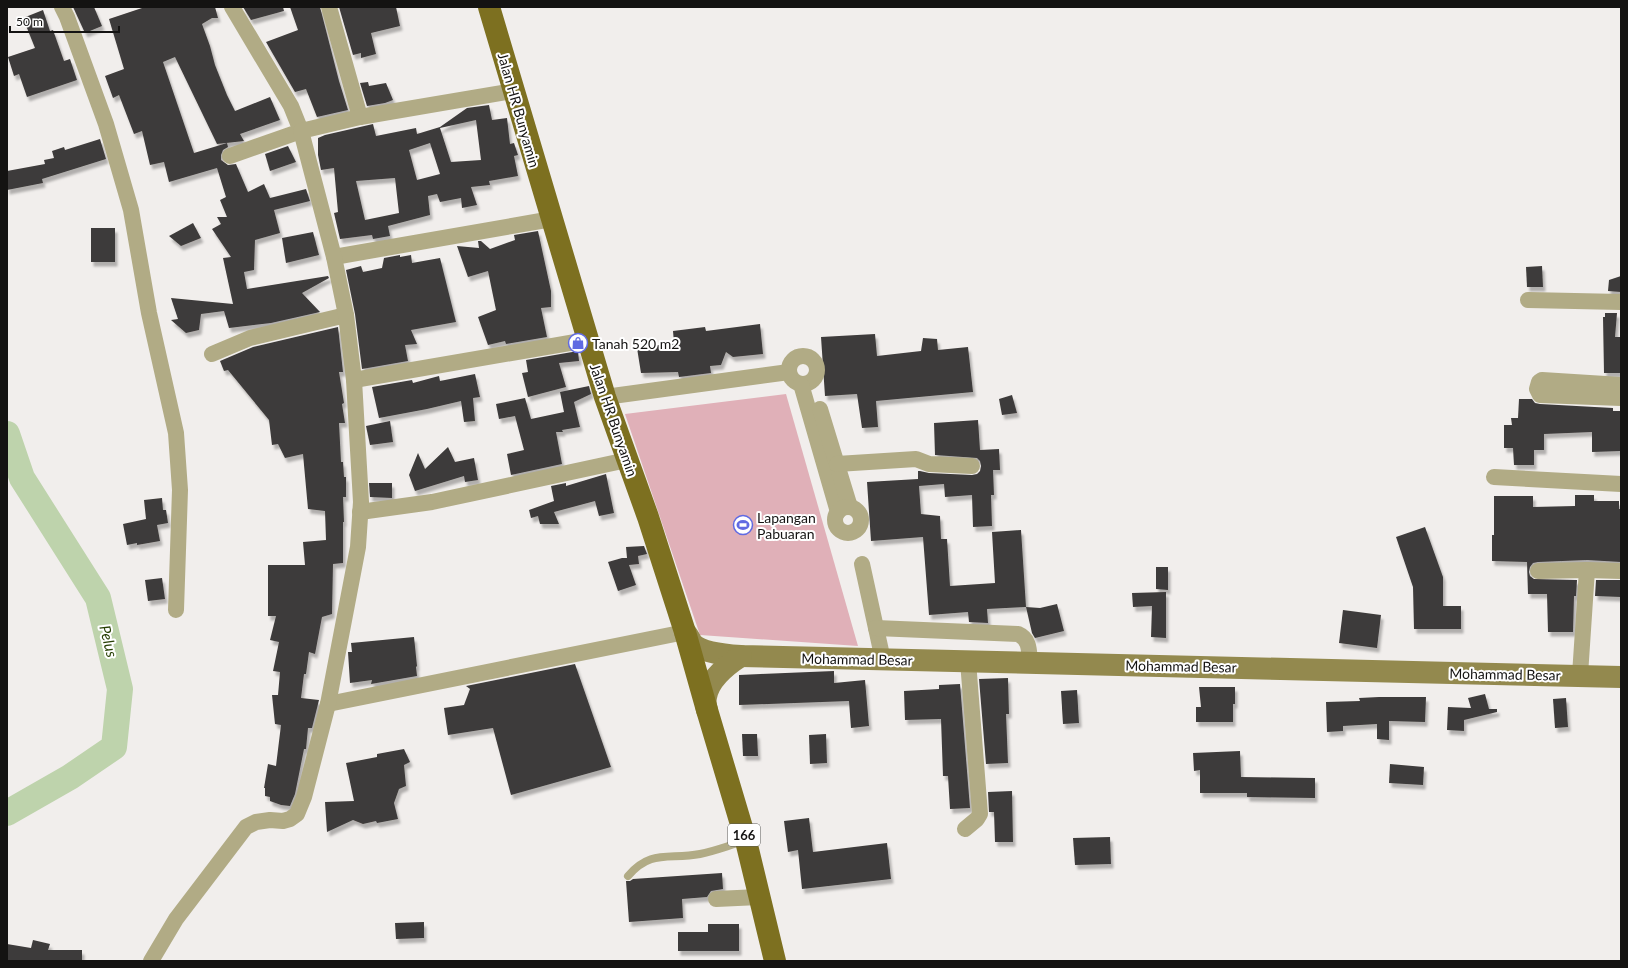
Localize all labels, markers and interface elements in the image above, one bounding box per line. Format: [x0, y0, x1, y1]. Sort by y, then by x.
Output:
scale bar [10, 8, 119, 34]
text: 50 m [16, 14, 43, 29]
street label: Jalan HR Bunyamin [495, 51, 543, 169]
shop icon: Tanah 520 m2 [567, 332, 589, 354]
place label: Tanah 520 m2 [592, 335, 679, 352]
street label: Jalan HR Bunyamin [587, 361, 641, 479]
place label: Lapangan Pabuaran [757, 509, 816, 542]
sports icon: Lapangan Pabuaran [732, 514, 754, 536]
water label: Pelus [96, 623, 122, 659]
street label: Mohammad Besar [801, 650, 913, 668]
street label: Mohammad Besar [1125, 657, 1237, 675]
street label: Mohammad Besar [1449, 665, 1561, 683]
road number: 166 [728, 824, 760, 846]

